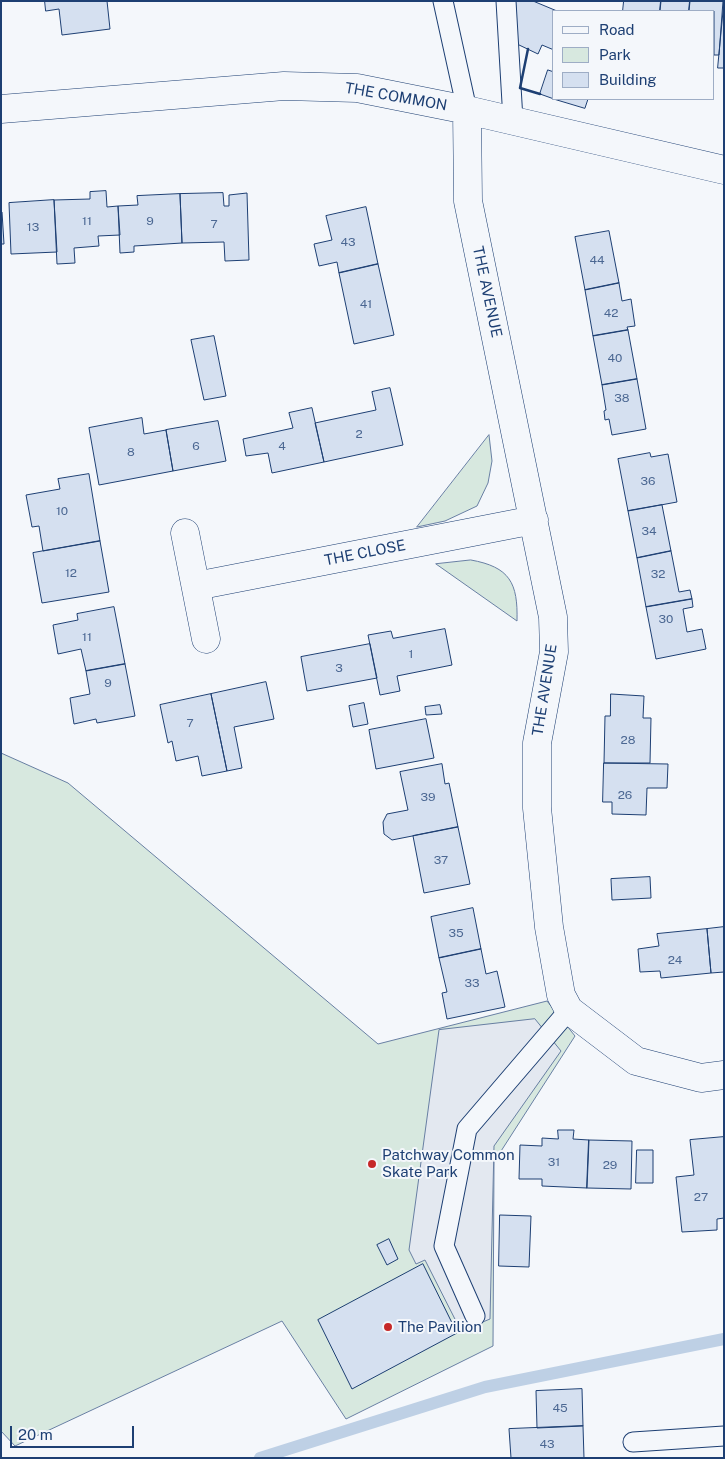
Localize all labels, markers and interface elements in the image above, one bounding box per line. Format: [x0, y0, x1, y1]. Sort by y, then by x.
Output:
legend [552, 10, 715, 100]
text: Road [599, 21, 635, 38]
text: Park [599, 46, 631, 63]
text: Building [599, 71, 657, 88]
street label: THE COMMON [343, 79, 449, 115]
house number: 11 [82, 214, 92, 228]
house number: 9 [146, 214, 154, 228]
house number: 7 [210, 217, 218, 231]
house number: 13 [27, 220, 39, 234]
house number: 43 [340, 235, 356, 249]
street label: THE AVENUE [469, 245, 505, 339]
house number: 44 [589, 253, 605, 267]
house number: 41 [360, 297, 372, 311]
house number: 42 [604, 306, 618, 320]
house number: 40 [608, 351, 622, 365]
house number: 38 [614, 391, 630, 405]
house number: 2 [355, 427, 363, 441]
house number: 6 [192, 439, 200, 453]
house number: 4 [278, 439, 286, 453]
house number: 8 [127, 445, 135, 459]
house number: 36 [641, 474, 655, 488]
house number: 10 [56, 504, 68, 518]
house number: 34 [641, 524, 657, 538]
street label: THE CLOSE [323, 536, 407, 570]
house number: 12 [65, 566, 77, 580]
house number: 32 [651, 567, 665, 581]
house number: 30 [659, 612, 673, 626]
house number: 11 [82, 630, 92, 644]
street label: THE AVENUE [529, 643, 561, 737]
house number: 1 [409, 647, 413, 661]
house number: 3 [335, 661, 343, 675]
house number: 9 [104, 676, 112, 690]
house number: 7 [186, 716, 194, 730]
house number: 28 [621, 733, 635, 747]
house number: 26 [618, 788, 632, 802]
house number: 39 [421, 790, 435, 804]
house number: 37 [434, 853, 448, 867]
house number: 35 [448, 926, 464, 940]
house number: 24 [668, 953, 682, 967]
house number: 33 [464, 976, 480, 990]
place label: Patchway Common Skate Park [382, 1146, 515, 1181]
house number: 31 [548, 1155, 560, 1169]
marker: Patchway Common Skate Park [366, 1158, 378, 1170]
house number: 29 [603, 1158, 617, 1172]
house number: 27 [694, 1190, 708, 1204]
place label: The Pavilion [398, 1318, 482, 1336]
marker: The Pavilion [382, 1321, 394, 1333]
house number: 45 [552, 1401, 568, 1415]
scale bar [12, 1416, 136, 1448]
text: 20 m [18, 1426, 53, 1443]
house number: 43 [539, 1437, 555, 1451]

